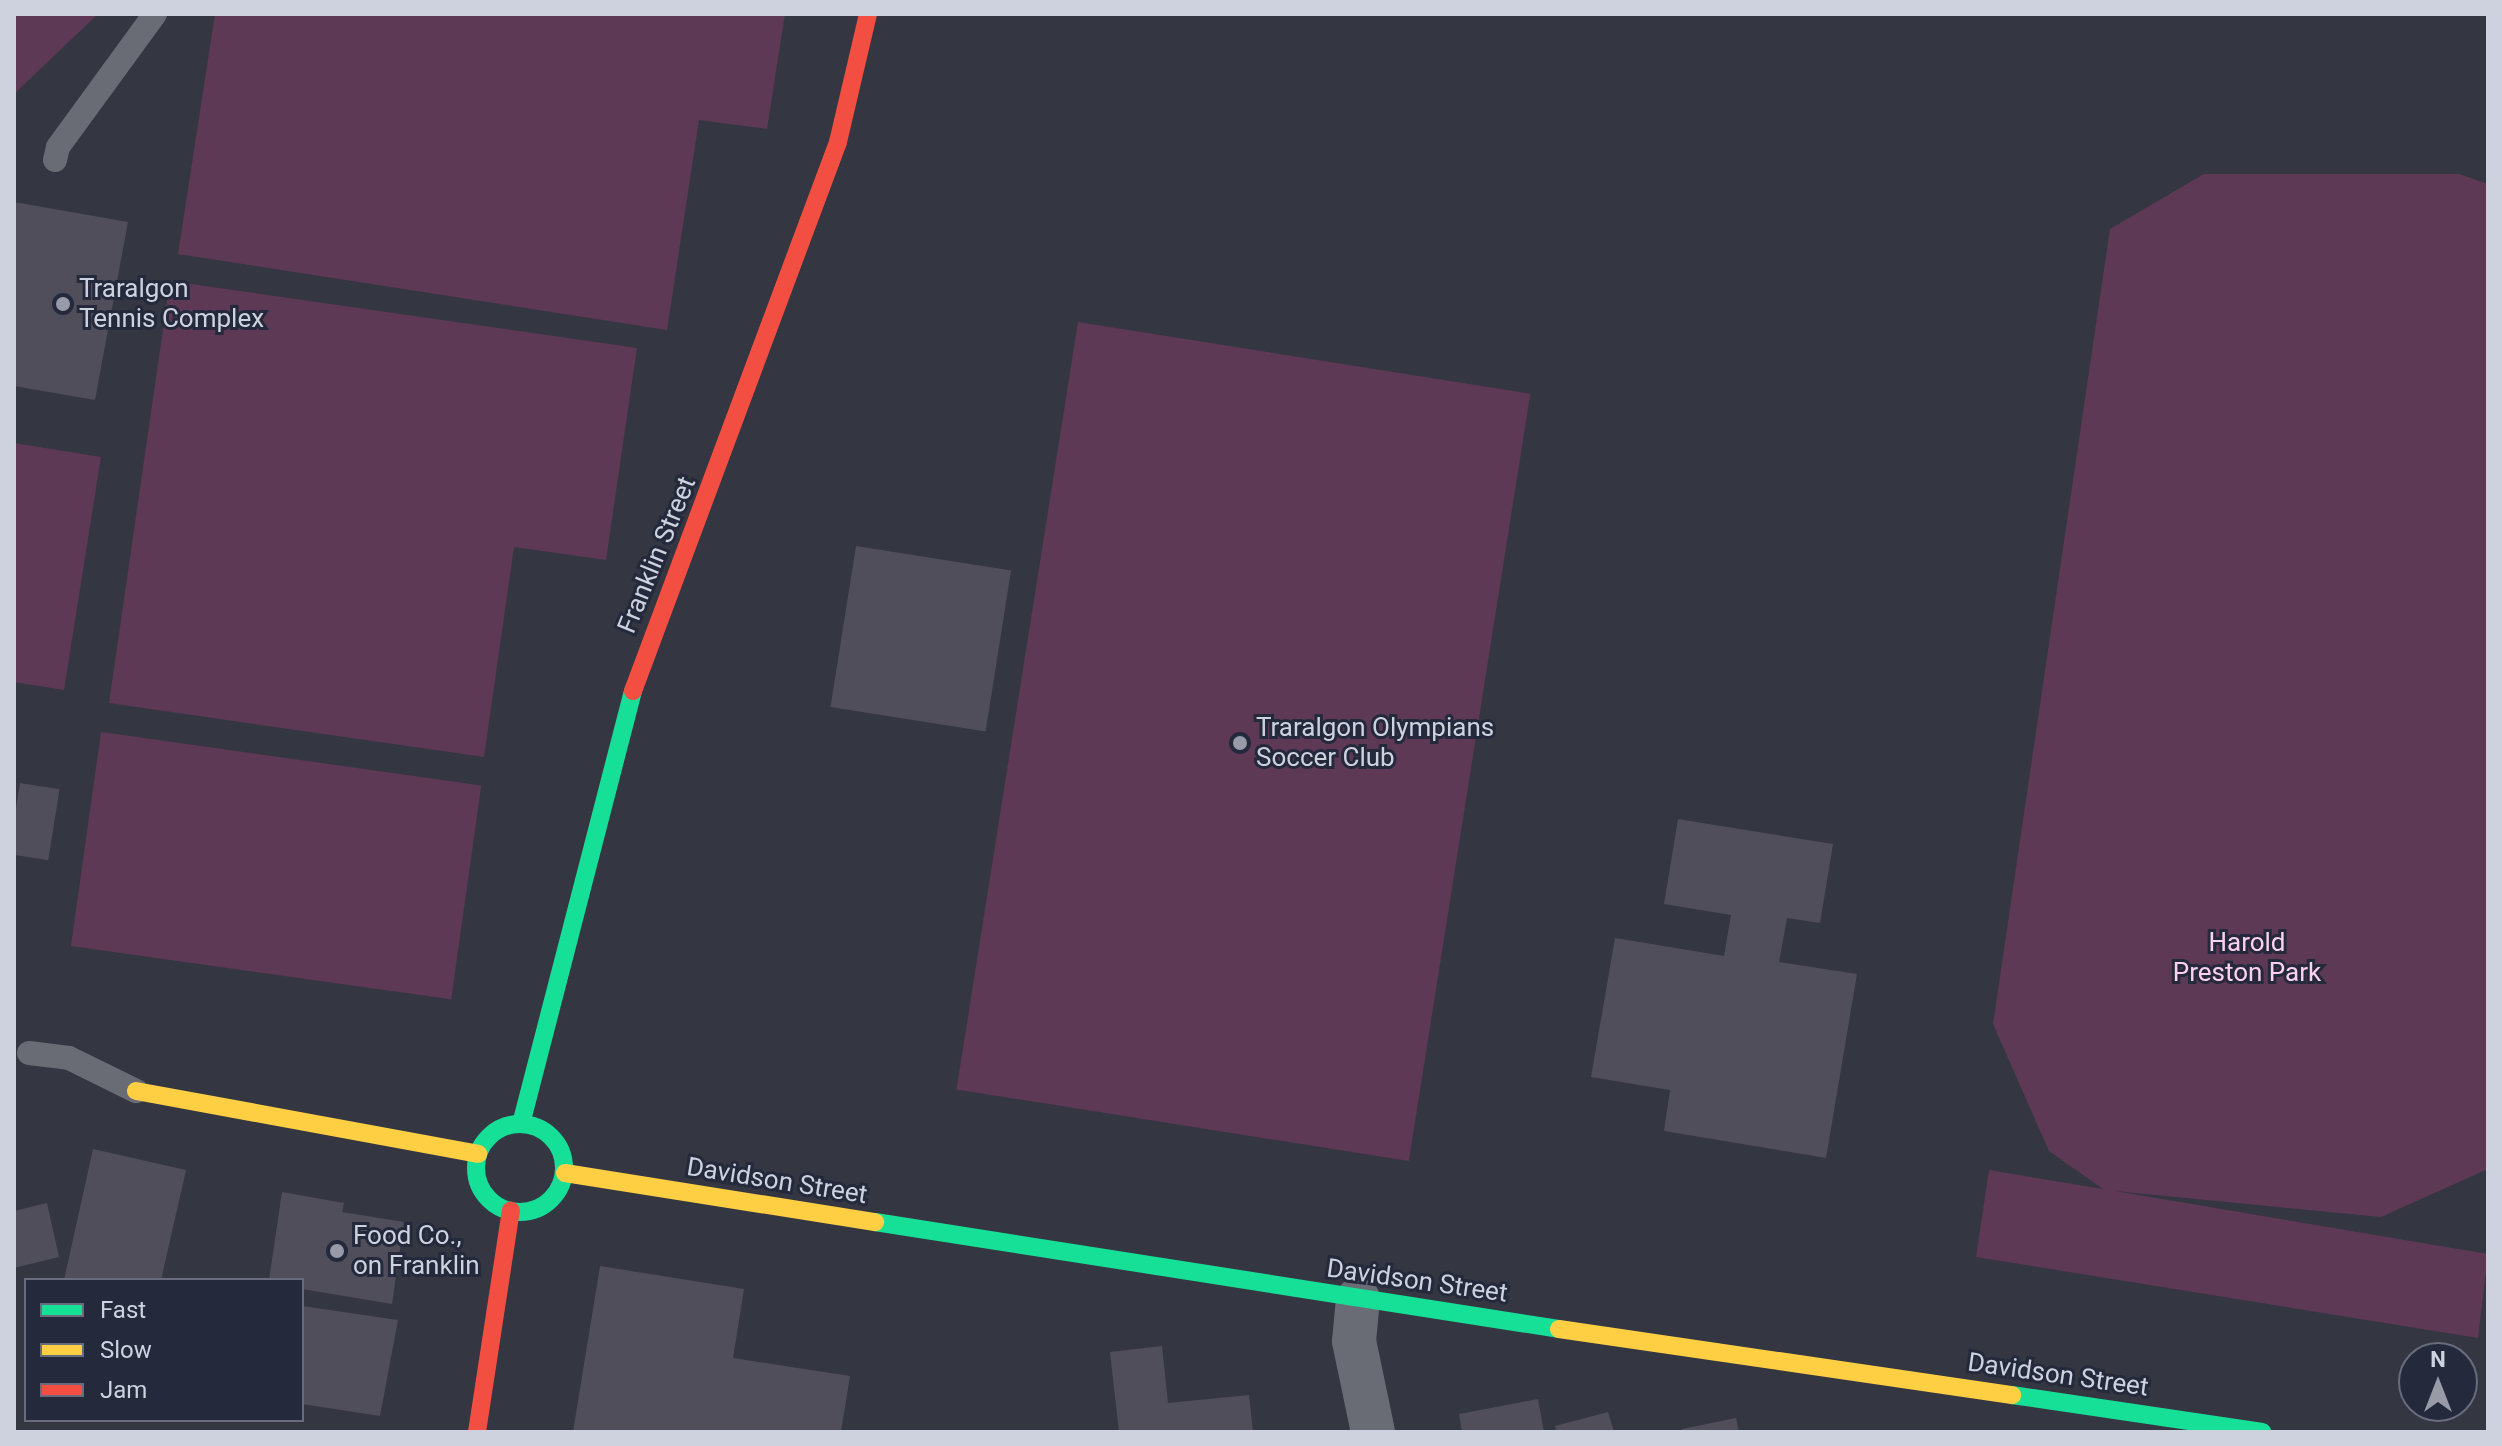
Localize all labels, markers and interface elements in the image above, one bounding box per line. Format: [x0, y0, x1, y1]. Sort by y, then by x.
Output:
place label: Traralgon Tennis Complex [79, 273, 264, 334]
marker: Traralgon Tennis Complex [54, 295, 72, 313]
street label: Franklin Street [611, 472, 703, 638]
place label: Traralgon Olympians Soccer Club [1256, 712, 1494, 774]
marker: Traralgon Olympians Soccer Club [1231, 734, 1249, 752]
park label: Harold Preston Park [2173, 927, 2321, 988]
street label: Davidson Street [685, 1151, 869, 1211]
place label: Food Co., on Franklin [353, 1220, 480, 1282]
marker: Food Co., on Franklin [328, 1242, 346, 1260]
street label: Davidson Street [1325, 1253, 1509, 1309]
legend [24, 1278, 304, 1422]
text: Fast [100, 1296, 146, 1324]
text: Slow [100, 1336, 152, 1364]
north arrow [2398, 1342, 2478, 1422]
street label: Davidson Street [1966, 1347, 2150, 1403]
text: N [2430, 1347, 2446, 1372]
text: Jam [100, 1376, 147, 1404]

